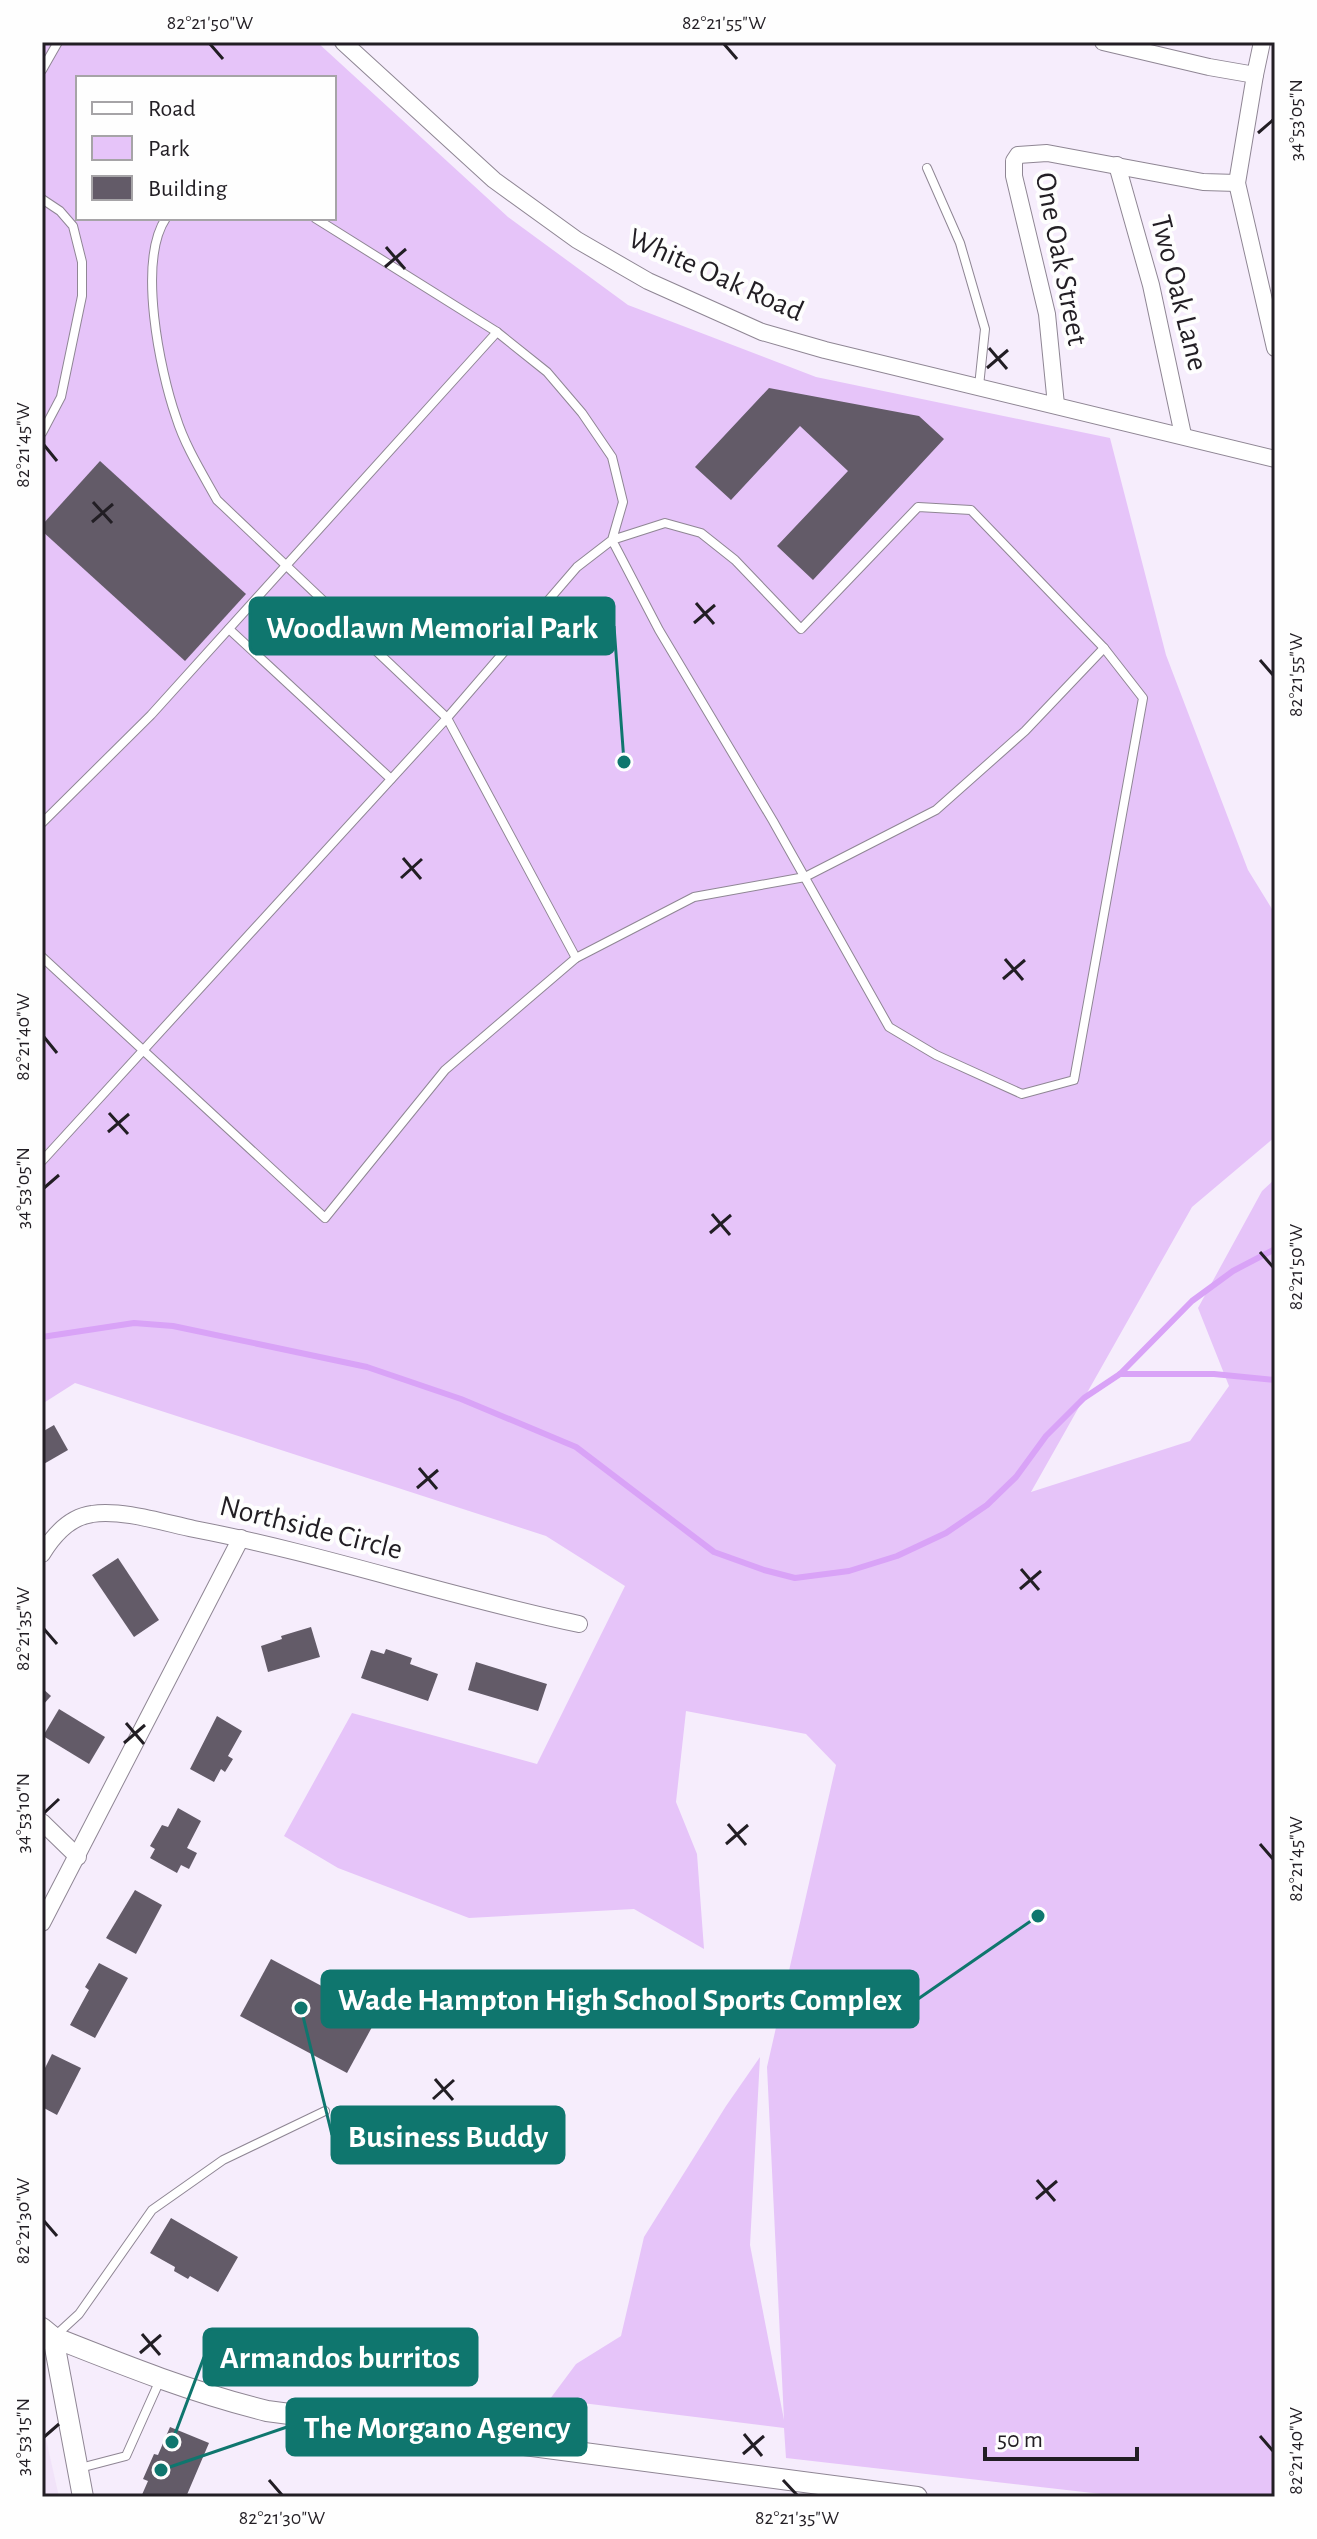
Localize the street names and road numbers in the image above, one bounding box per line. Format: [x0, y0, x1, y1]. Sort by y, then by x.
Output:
street label: One Oak Street [1030, 170, 1093, 348]
street label: Two Oak Lane [1145, 212, 1213, 374]
street label: White Oak Road [624, 223, 808, 327]
street label: Northside Circle [217, 1491, 405, 1565]

